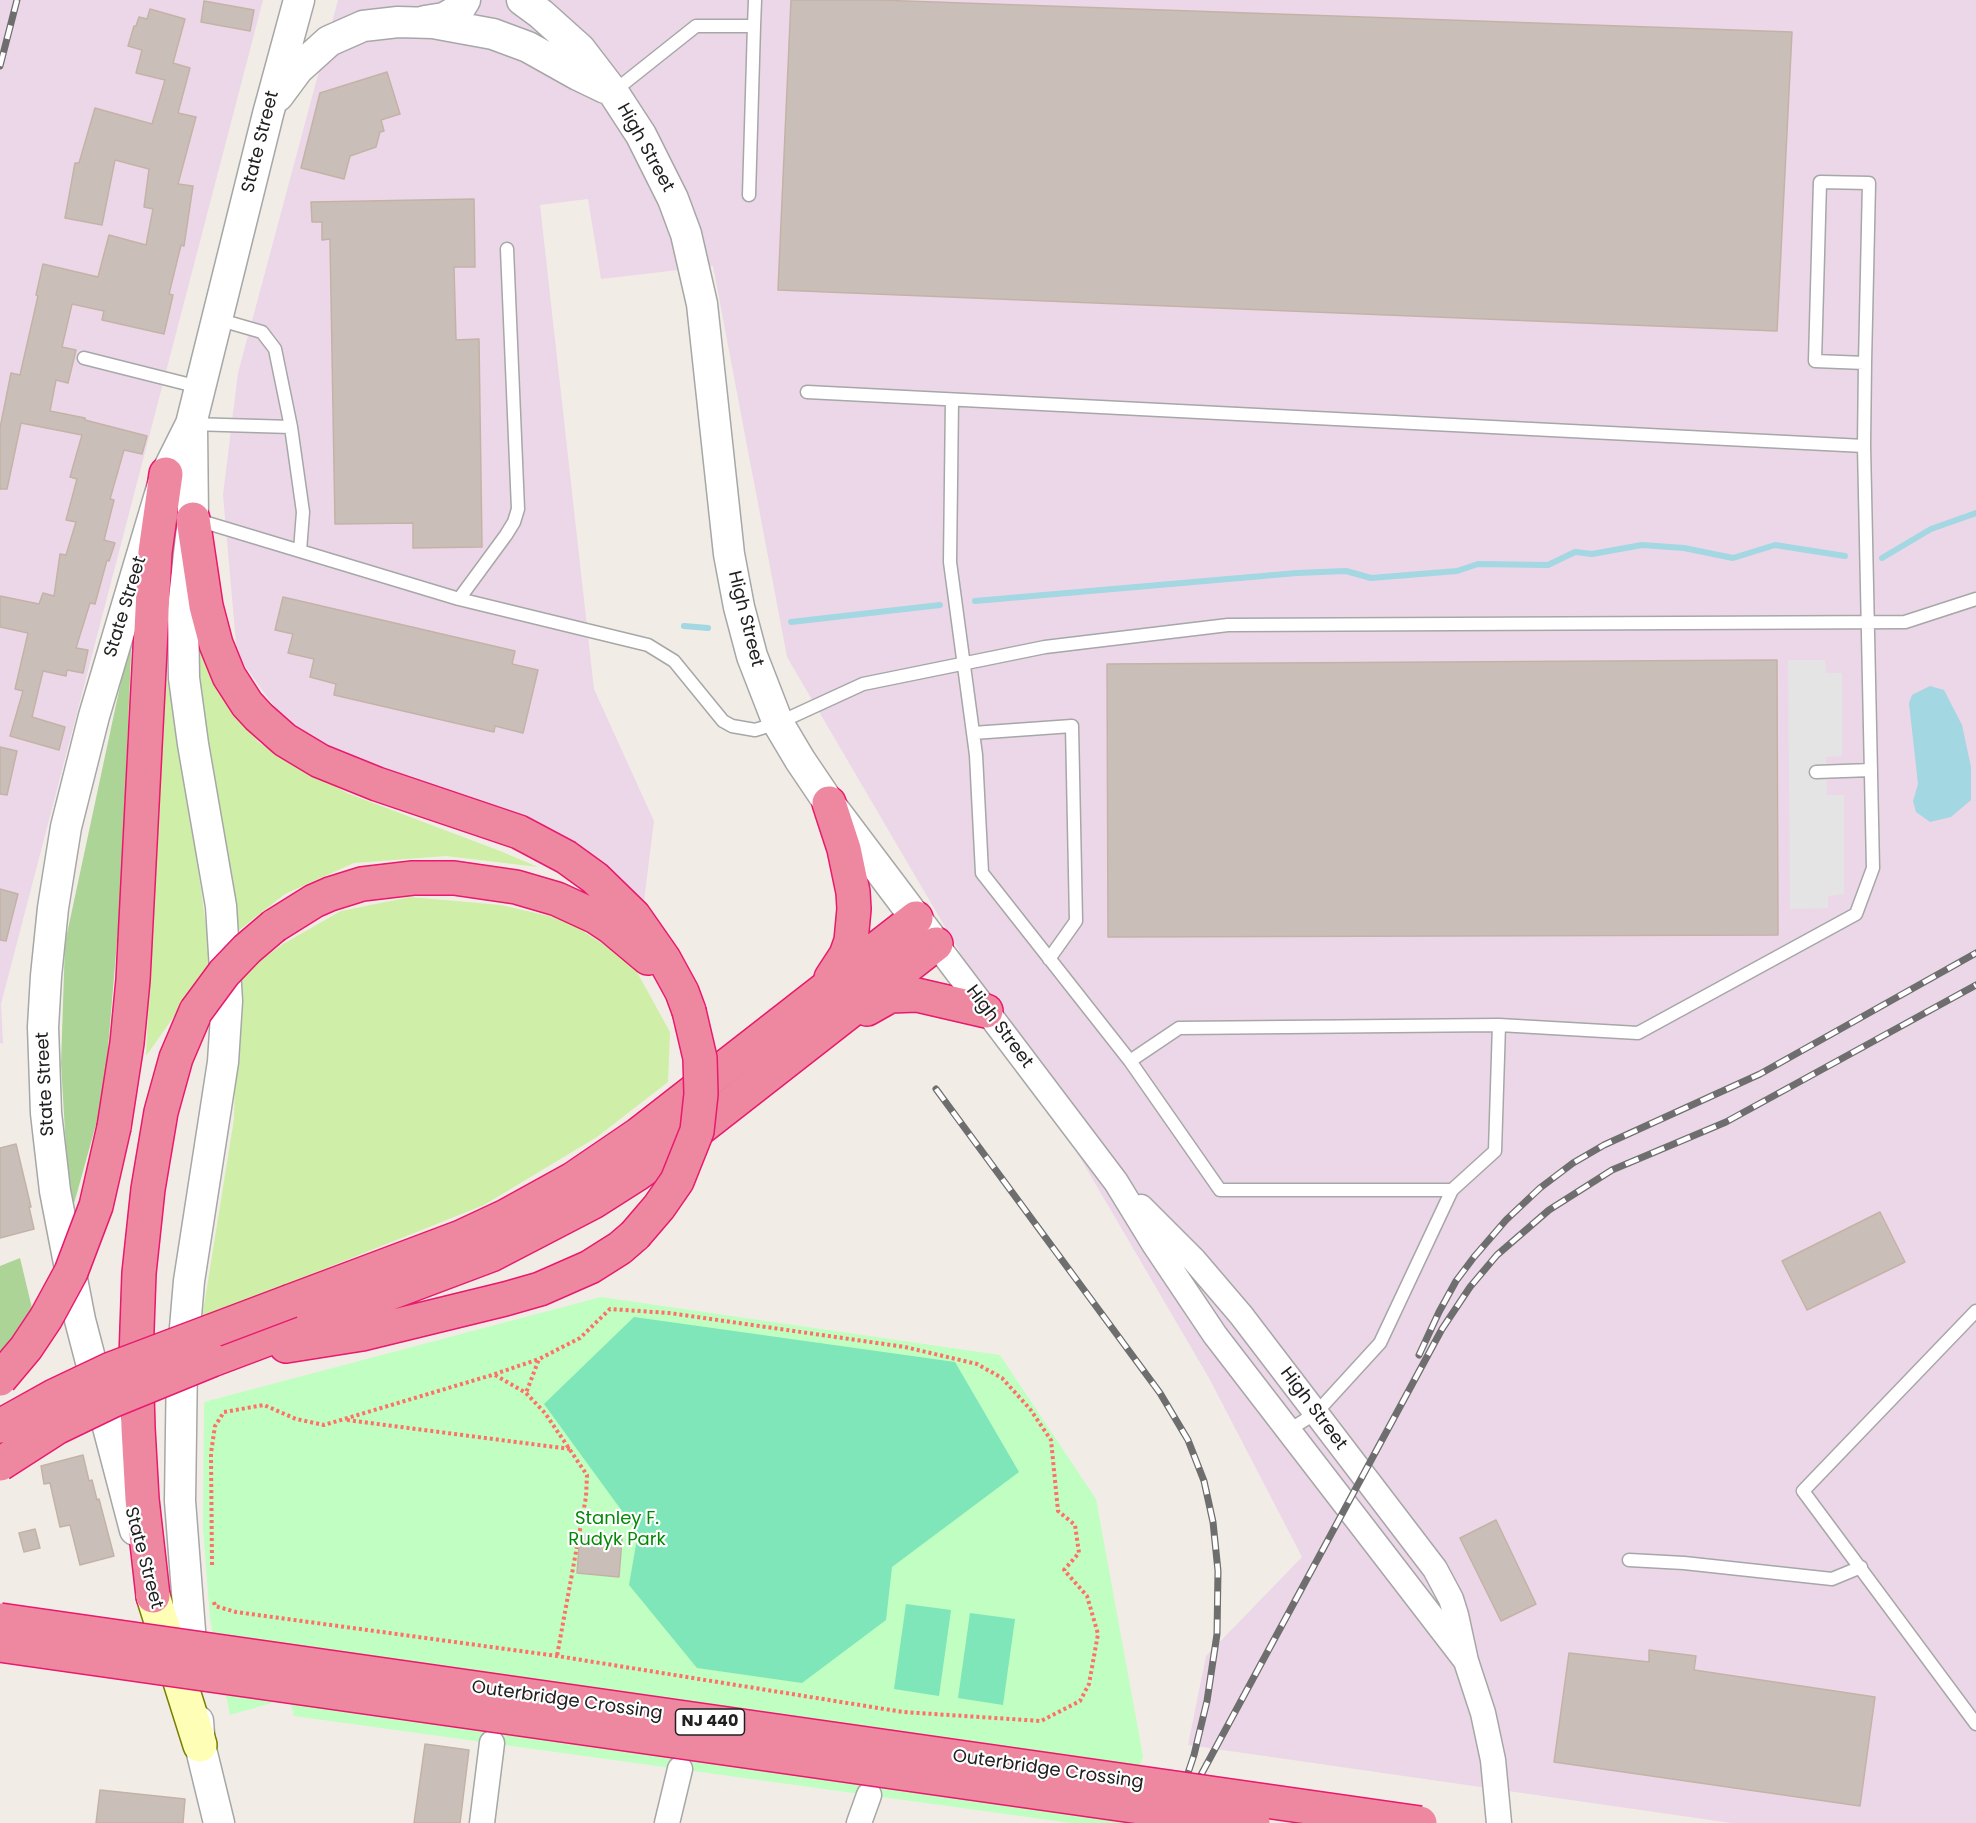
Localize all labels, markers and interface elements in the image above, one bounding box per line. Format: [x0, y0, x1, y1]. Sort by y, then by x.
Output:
street label: State Street [238, 89, 284, 195]
street label: High Street [612, 100, 678, 196]
street label: State Street [100, 554, 152, 660]
street label: High Street [723, 569, 767, 669]
street label: High Street [961, 981, 1037, 1073]
street label: State Street [32, 1031, 60, 1137]
street label: High Street [1275, 1363, 1351, 1455]
street label: State Street [119, 1505, 167, 1611]
park label: Stanley F. Rudyk Park [568, 1508, 666, 1550]
street label: Outerbridge Crossing [470, 1677, 664, 1725]
road number: NJ 440 [676, 1709, 744, 1735]
street label: Outerbridge Crossing [951, 1746, 1145, 1794]

